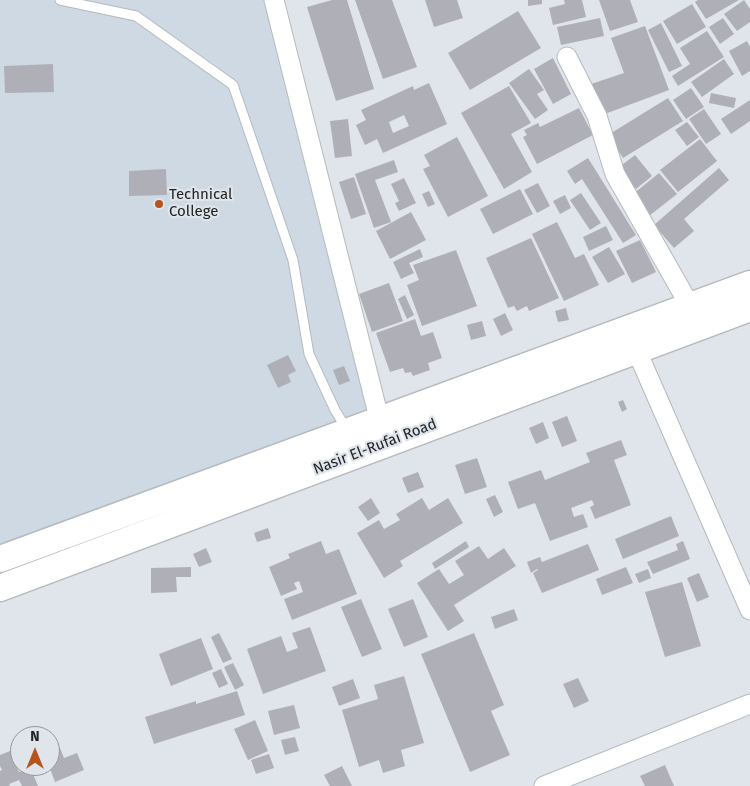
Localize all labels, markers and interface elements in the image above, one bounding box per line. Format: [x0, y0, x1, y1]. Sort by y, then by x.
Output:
place label: Technical College [169, 186, 233, 221]
marker: Technical College [153, 198, 165, 210]
street label: Nasir El-Rufai Road [311, 415, 439, 479]
north arrow [10, 726, 60, 776]
text: N [30, 728, 40, 745]

